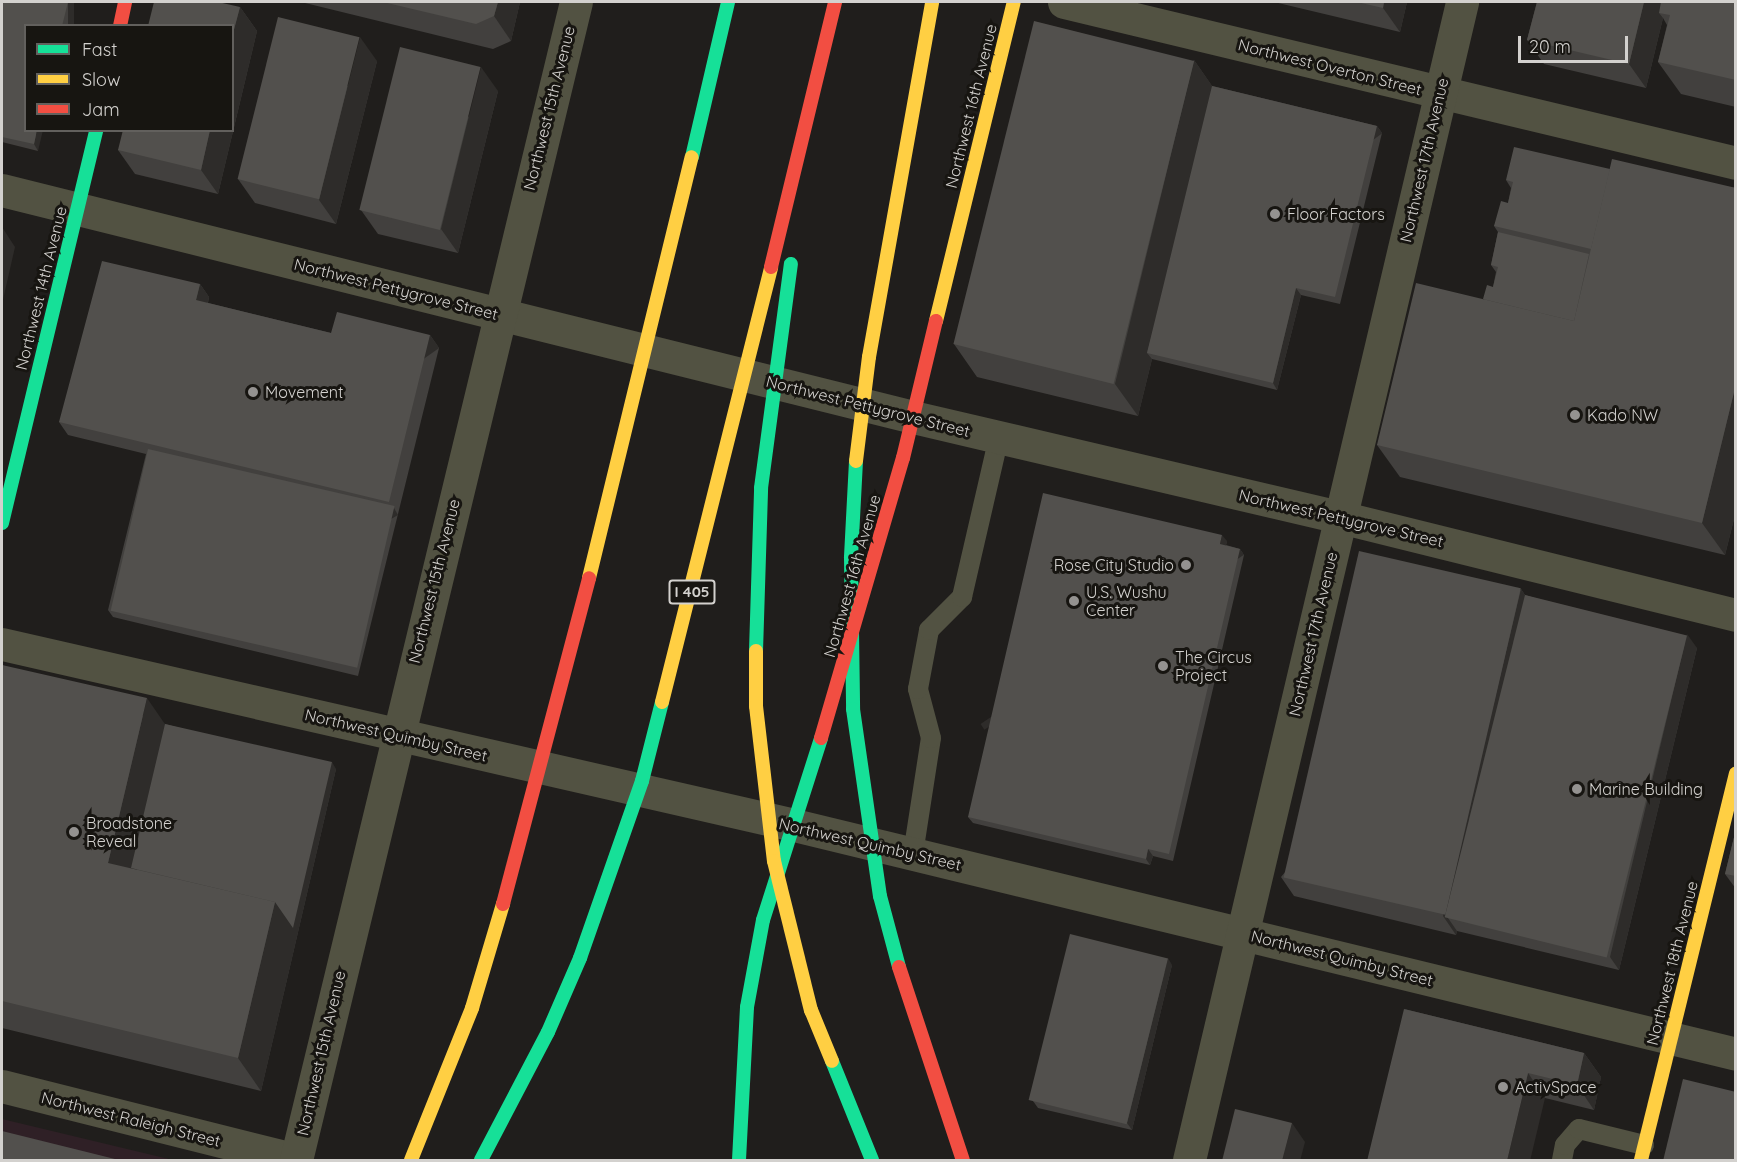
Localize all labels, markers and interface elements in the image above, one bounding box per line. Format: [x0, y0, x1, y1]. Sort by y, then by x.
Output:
street label: Northwest 16th Avenue [941, 22, 1001, 190]
legend [24, 24, 234, 132]
street label: Northwest 15th Avenue [519, 24, 579, 192]
scale bar [1521, 24, 1630, 62]
street label: Northwest Overton Street [1236, 35, 1424, 99]
text: 20 m [1529, 35, 1571, 58]
text: Fast [82, 38, 117, 61]
text: Slow [82, 68, 120, 91]
street label: Northwest 17th Avenue [1396, 76, 1452, 244]
text: Jam [82, 98, 120, 121]
street label: Northwest 14th Avenue [11, 204, 71, 372]
place label: Floor Factors [1287, 204, 1385, 224]
marker: Floor Factors [1268, 207, 1282, 221]
street label: Northwest Pettygrove Street [292, 254, 500, 324]
street label: Northwest Pettygrove Street [764, 371, 972, 441]
place label: Movement [265, 382, 344, 402]
marker: Movement [246, 385, 260, 399]
place label: Kado NW [1587, 405, 1658, 425]
marker: Kado NW [1568, 408, 1582, 422]
street label: Northwest Pettygrove Street [1237, 485, 1445, 551]
street label: Northwest 16th Avenue [820, 492, 884, 660]
street label: Northwest 15th Avenue [404, 497, 464, 665]
street label: Northwest 17th Avenue [1285, 550, 1341, 718]
place label: Rose City Studio [1054, 555, 1174, 575]
marker: Rose City Studio [1179, 558, 1193, 572]
road number: I 405 [668, 580, 716, 604]
place label: U.S. Wushu Center [1086, 582, 1167, 620]
marker: U.S. Wushu Center [1067, 594, 1081, 608]
place label: The Circus Project [1175, 647, 1252, 685]
marker: The Circus Project [1156, 659, 1170, 673]
street label: Northwest Quimby Street [303, 705, 489, 765]
place label: Marine Building [1589, 779, 1703, 799]
marker: Marine Building [1570, 782, 1584, 796]
place label: Broadstone Reveal [86, 813, 172, 851]
street label: Northwest Quimby Street [777, 814, 963, 874]
marker: Broadstone Reveal [67, 825, 81, 839]
street label: Northwest 18th Avenue [1642, 879, 1702, 1047]
street label: Northwest Quimby Street [1249, 926, 1435, 990]
street label: Northwest 15th Avenue [293, 969, 349, 1137]
place label: ActivSpace [1515, 1077, 1597, 1097]
marker: ActivSpace [1496, 1080, 1510, 1094]
street label: Northwest Raleigh Street [39, 1087, 223, 1151]

